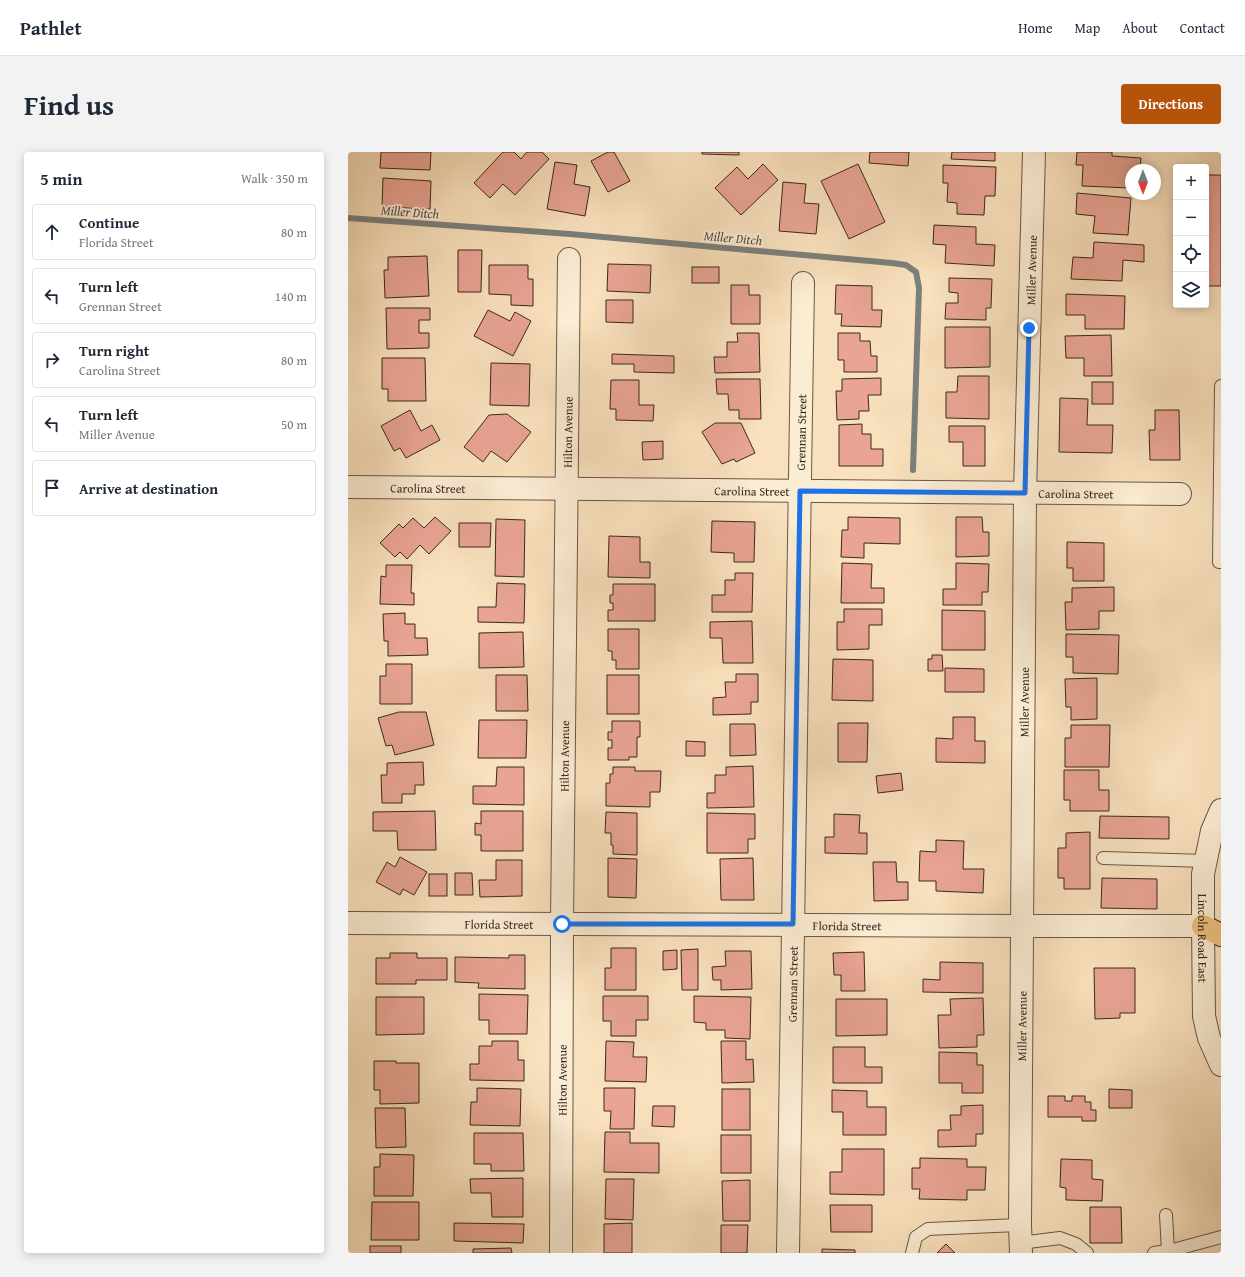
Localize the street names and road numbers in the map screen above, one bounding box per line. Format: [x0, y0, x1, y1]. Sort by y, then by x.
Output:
street label: Miller Avenue [1021, 234, 1040, 305]
street label: Grennan Street [792, 393, 810, 470]
street label: Hilton Avenue [558, 396, 576, 468]
street label: Carolina Street [390, 479, 466, 496]
street label: Carolina Street [714, 482, 790, 499]
street label: Carolina Street [1038, 484, 1114, 502]
street label: Miller Avenue [1015, 667, 1032, 737]
street label: Hilton Avenue [555, 720, 573, 792]
street label: Lincoln Road East [1194, 894, 1212, 983]
street label: Florida Street [465, 915, 534, 932]
street label: Florida Street [813, 917, 882, 934]
street label: Grennan Street [783, 945, 801, 1022]
street label: Miller Avenue [1013, 991, 1030, 1061]
street label: Hilton Avenue [553, 1044, 570, 1116]

